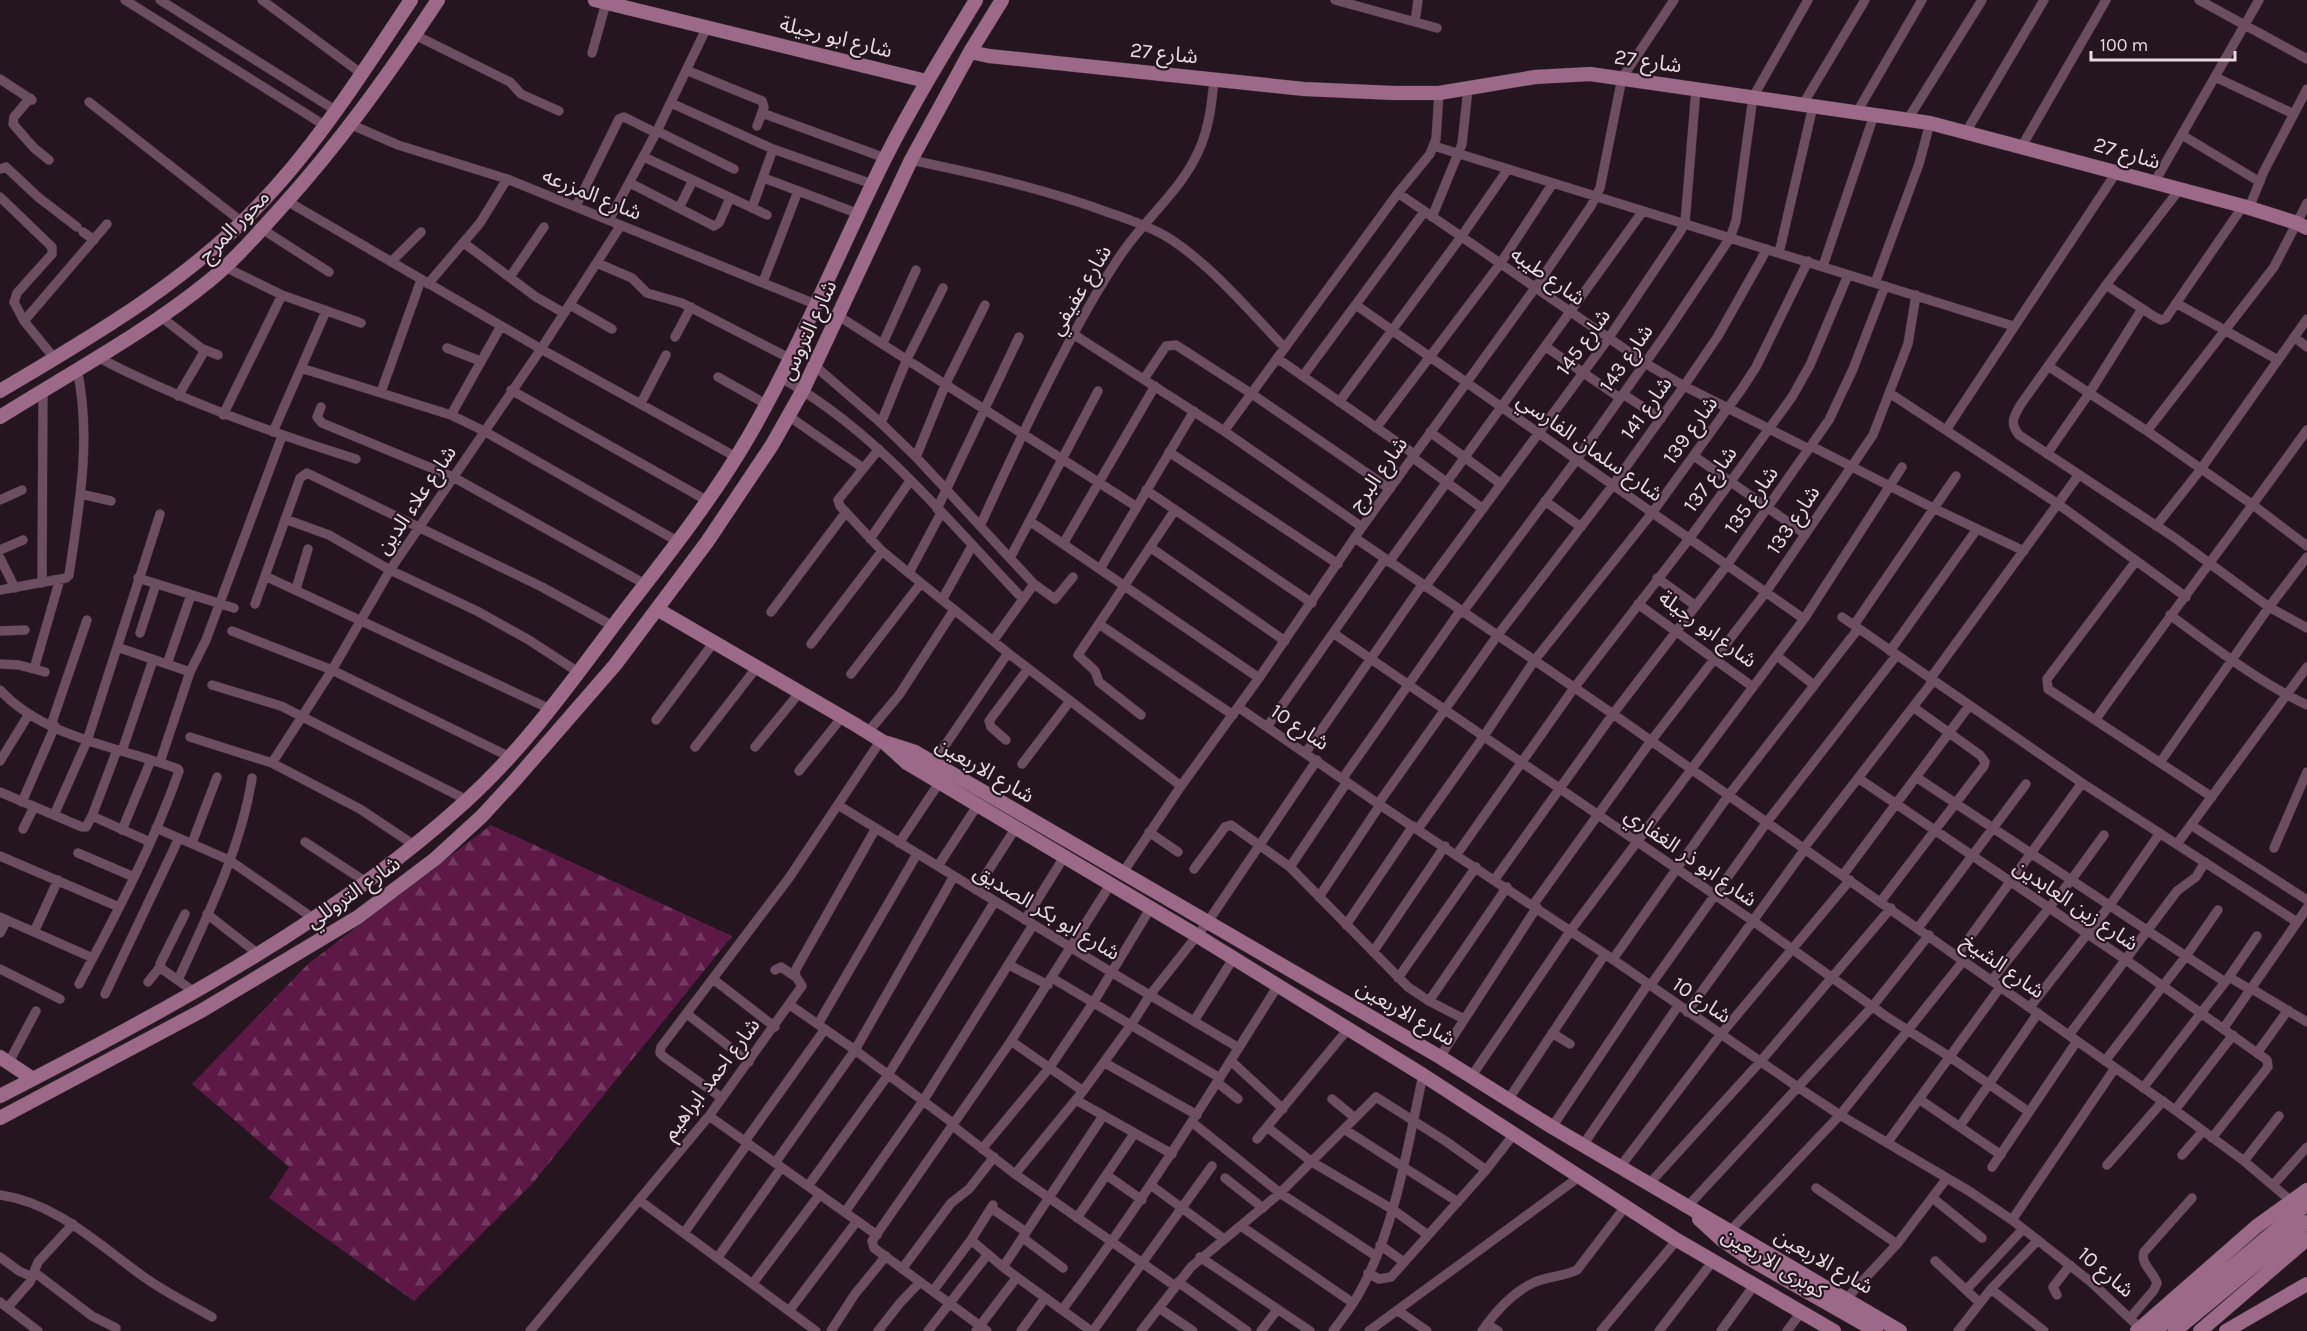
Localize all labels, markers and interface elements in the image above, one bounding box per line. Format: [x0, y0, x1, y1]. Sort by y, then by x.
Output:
street label: شارع ابو رجيلة [777, 11, 895, 65]
scale bar [2091, 24, 2235, 62]
text: 100 m [2100, 34, 2148, 56]
street label: شارع 27 [1129, 38, 1199, 71]
street label: شارع 27 [1612, 44, 1683, 81]
street label: شارع 27 [2090, 132, 2163, 177]
street label: شارع المزرعه [538, 163, 645, 228]
street label: محور المرج [194, 185, 277, 269]
street label: شارع عفيفي [1044, 241, 1120, 341]
street label: شارع طيبه [1504, 242, 1590, 313]
street label: شارع التروس [774, 276, 844, 385]
street label: شارع 145 [1551, 304, 1618, 382]
street label: شارع 143 [1594, 320, 1660, 398]
street label: شارع 141 [1615, 372, 1679, 446]
street label: شارع سلمان الفارسي [1510, 388, 1667, 509]
street label: شارع 139 [1658, 392, 1725, 470]
street label: شارع البرج [1344, 432, 1415, 518]
street label: شارع علاء الدين [371, 441, 464, 561]
street label: شارع 137 [1678, 442, 1744, 518]
street label: شارع 135 [1719, 462, 1785, 540]
street label: شارع 133 [1761, 481, 1827, 561]
street label: شارع ابو رجيلة [1653, 585, 1762, 675]
street label: شارع 10 [1265, 699, 1334, 758]
street label: شارع الاربعين [930, 732, 1039, 810]
street label: شارع ابو ذر الغفاري [1618, 803, 1762, 915]
street label: شارع التروللي [301, 851, 407, 936]
street label: شارع زين العابدين [2007, 854, 2143, 958]
street label: شارع ابو بكر الصديق [968, 859, 1124, 968]
street label: شارع الشيخ [1955, 929, 2049, 1006]
street label: شارع 10 [1667, 972, 1736, 1031]
street label: شارع الاربعين [1351, 975, 1460, 1053]
street label: شارع احمد ابراهيم [657, 1013, 767, 1147]
street label: كوبرى الاربعين [1717, 1222, 1831, 1304]
street label: شارع الاربعين [1769, 1223, 1878, 1301]
street label: شارع 10 [2071, 1242, 2139, 1304]

